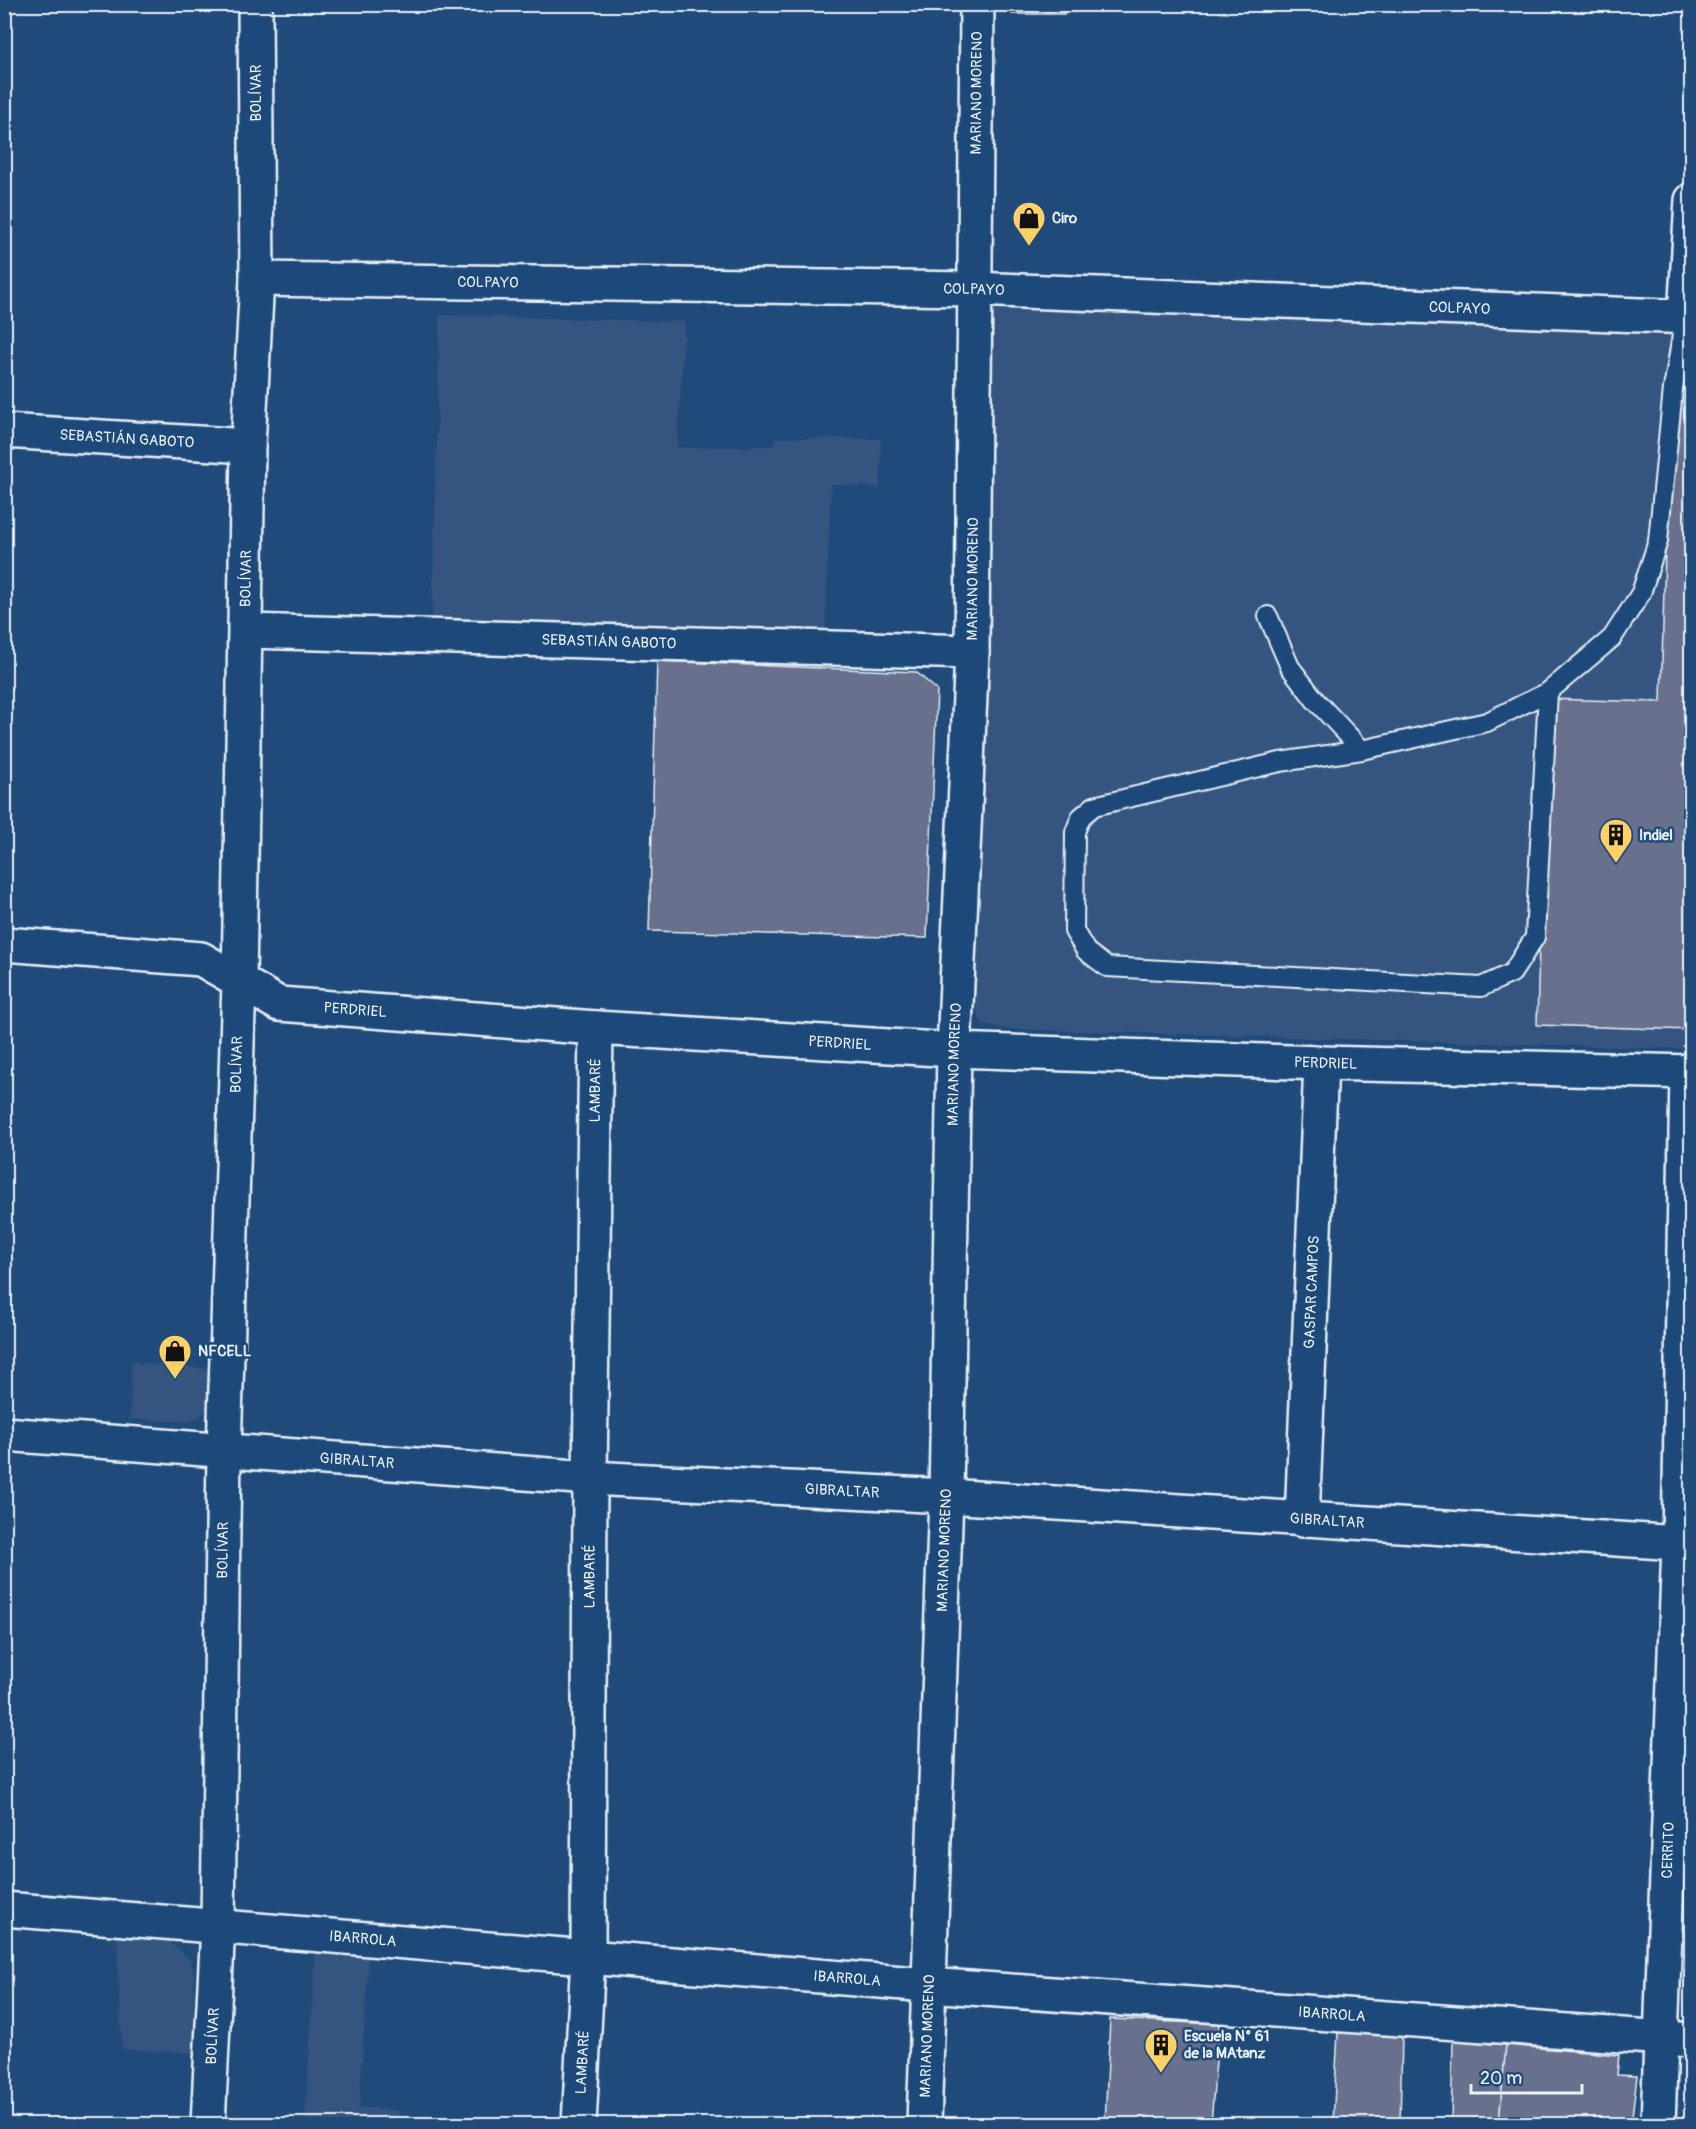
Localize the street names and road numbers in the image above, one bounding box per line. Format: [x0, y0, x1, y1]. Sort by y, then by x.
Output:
street label: MARIANO MORENO [967, 31, 987, 154]
street label: BOLÍVAR [247, 64, 266, 121]
street label: COLPAYO [457, 273, 519, 293]
street label: COLPAYO [943, 280, 1005, 300]
street label: COLPAYO [1429, 298, 1491, 319]
street label: SEBASTIÁN GABOTO [59, 425, 195, 453]
street label: MARIANO MORENO [963, 517, 983, 640]
street label: BOLÍVAR [236, 550, 256, 607]
street label: SEBASTIÁN GABOTO [541, 631, 676, 653]
street label: PERDRIEL [323, 998, 387, 1022]
street label: MARIANO MORENO [944, 1003, 966, 1126]
street label: PERDRIEL [808, 1032, 872, 1055]
street label: BOLÍVAR [226, 1035, 247, 1093]
street label: PERDRIEL [1294, 1053, 1357, 1074]
street label: LAMBARÉ [586, 1058, 606, 1123]
street label: GASPAR CAMPOS [1300, 1235, 1324, 1349]
street label: GIBRALTAR [319, 1449, 395, 1473]
street label: GIBRALTAR [804, 1480, 880, 1503]
street label: MARIANO MORENO [933, 1489, 956, 1612]
street label: GIBRALTAR [1289, 1509, 1365, 1533]
street label: BOLÍVAR [213, 1521, 233, 1579]
street label: LAMBARÉ [580, 1544, 600, 1608]
street label: CERRITO [1658, 1822, 1679, 1879]
street label: IBARROLA [328, 1927, 397, 1951]
street label: IBARROLA [813, 1967, 882, 1991]
street label: MARIANO MORENO [916, 1974, 939, 2098]
street label: IBARROLA [1297, 2003, 1366, 2026]
street label: BOLÍVAR [202, 2007, 224, 2065]
street label: LAMBARÉ [572, 2029, 594, 2095]

